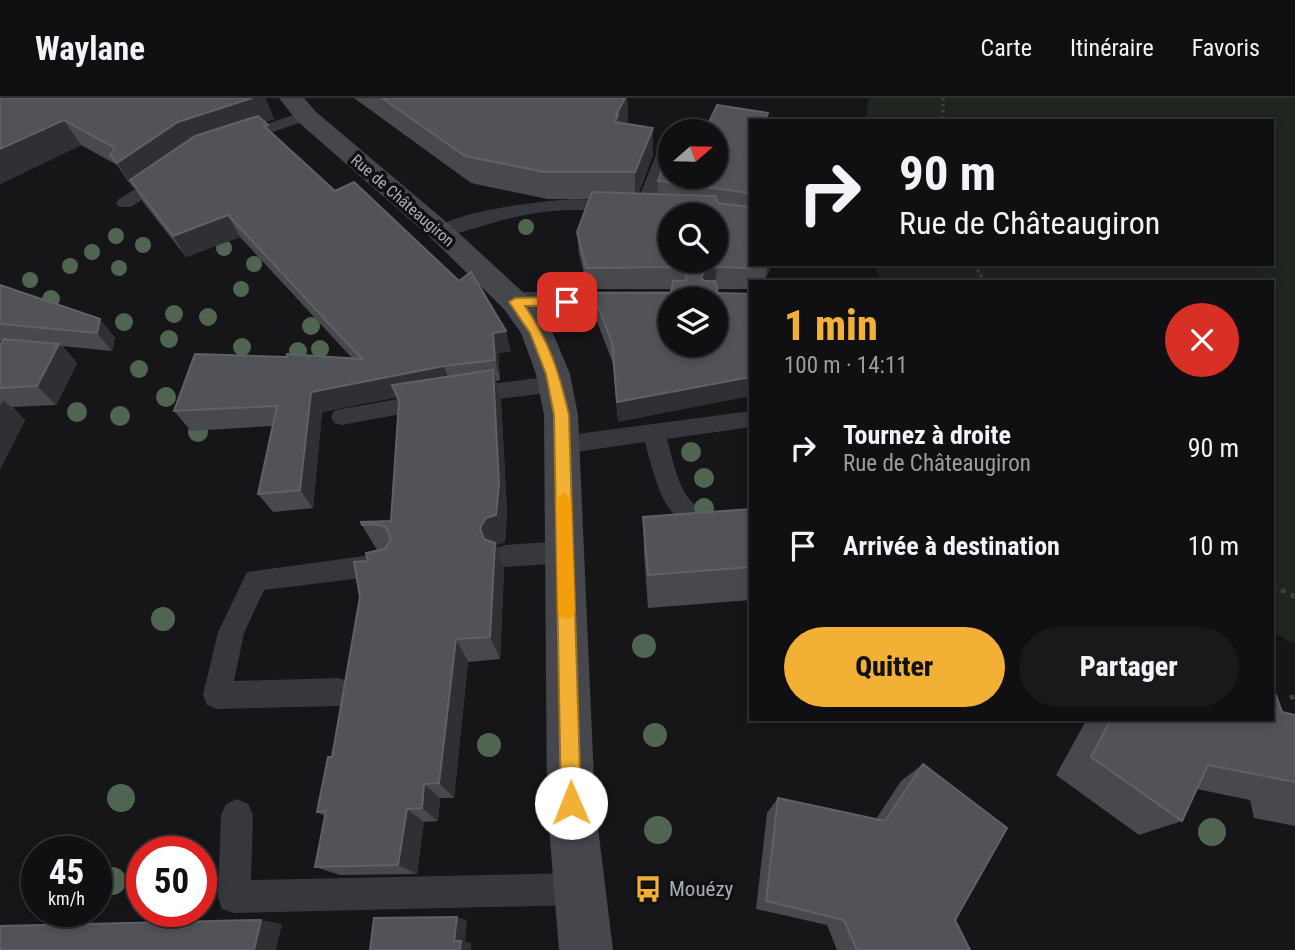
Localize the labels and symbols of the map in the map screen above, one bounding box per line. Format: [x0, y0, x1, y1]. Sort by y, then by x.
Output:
north arrow [658, 119, 728, 189]
street label: Rue de Châteaugiron [347, 150, 458, 250]
pin [537, 272, 597, 332]
position arrow [534, 766, 608, 840]
speed limit sign: 50 [126, 836, 217, 927]
bus stop icon: Mouézy [633, 874, 663, 904]
place label: Mouézy [669, 877, 734, 901]

